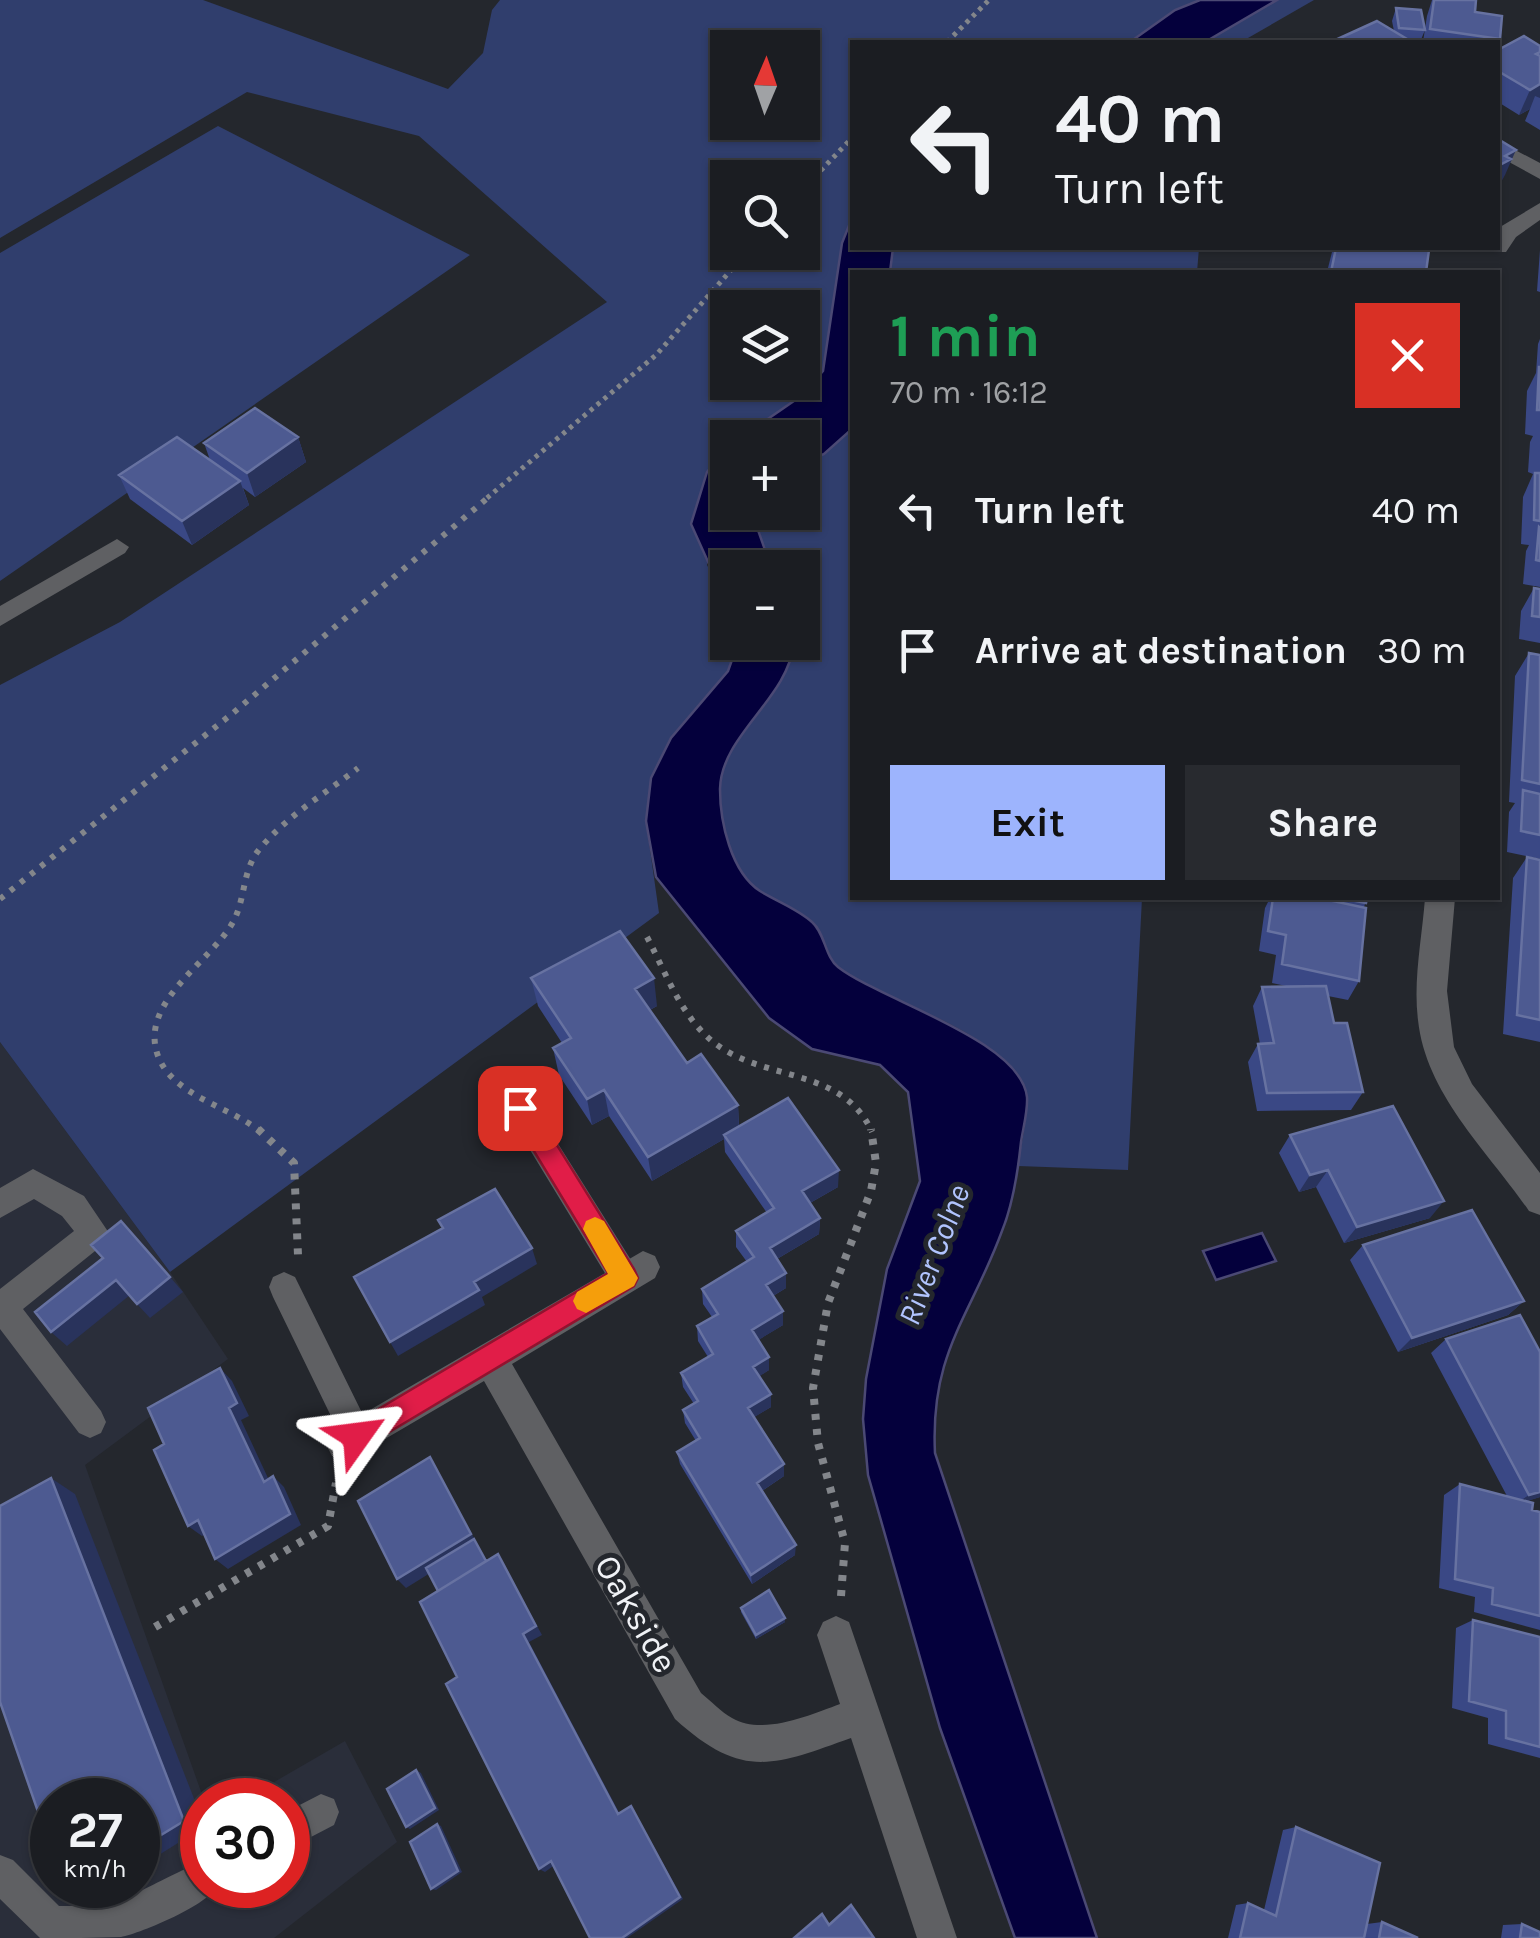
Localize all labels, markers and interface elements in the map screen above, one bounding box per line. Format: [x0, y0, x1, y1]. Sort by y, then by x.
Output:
north arrow [710, 30, 820, 140]
map controls [710, 30, 820, 660]
text: 40 m [1055, 78, 1225, 160]
icon: left [890, 80, 1020, 210]
button: search [710, 160, 820, 270]
text: Turn left [1055, 162, 1224, 214]
button: layers [710, 290, 820, 400]
text: 1 min [890, 301, 1041, 371]
button: close [1355, 303, 1460, 408]
text: 70 m · 16:12 [890, 374, 1048, 411]
button: + [710, 420, 820, 530]
icon: left [890, 483, 945, 538]
text: Turn left [975, 488, 1125, 533]
text: 40 m [1372, 488, 1460, 533]
button: − [710, 550, 820, 660]
icon: arrive [890, 623, 945, 678]
text: Arrive at destination [975, 628, 1347, 673]
text: 30 m [1377, 628, 1466, 673]
button: Exit [890, 765, 1165, 880]
button: Share [1185, 765, 1460, 880]
pin [478, 1066, 563, 1151]
icon: arrive [493, 1081, 548, 1136]
water label: River Colne [890, 1180, 978, 1330]
position arrow [305, 1384, 409, 1488]
street label: Oakside [586, 1548, 686, 1680]
speed limit sign: 30 [180, 1778, 310, 1908]
text: 27 [67, 1801, 123, 1860]
text: km/h [63, 1854, 127, 1883]

